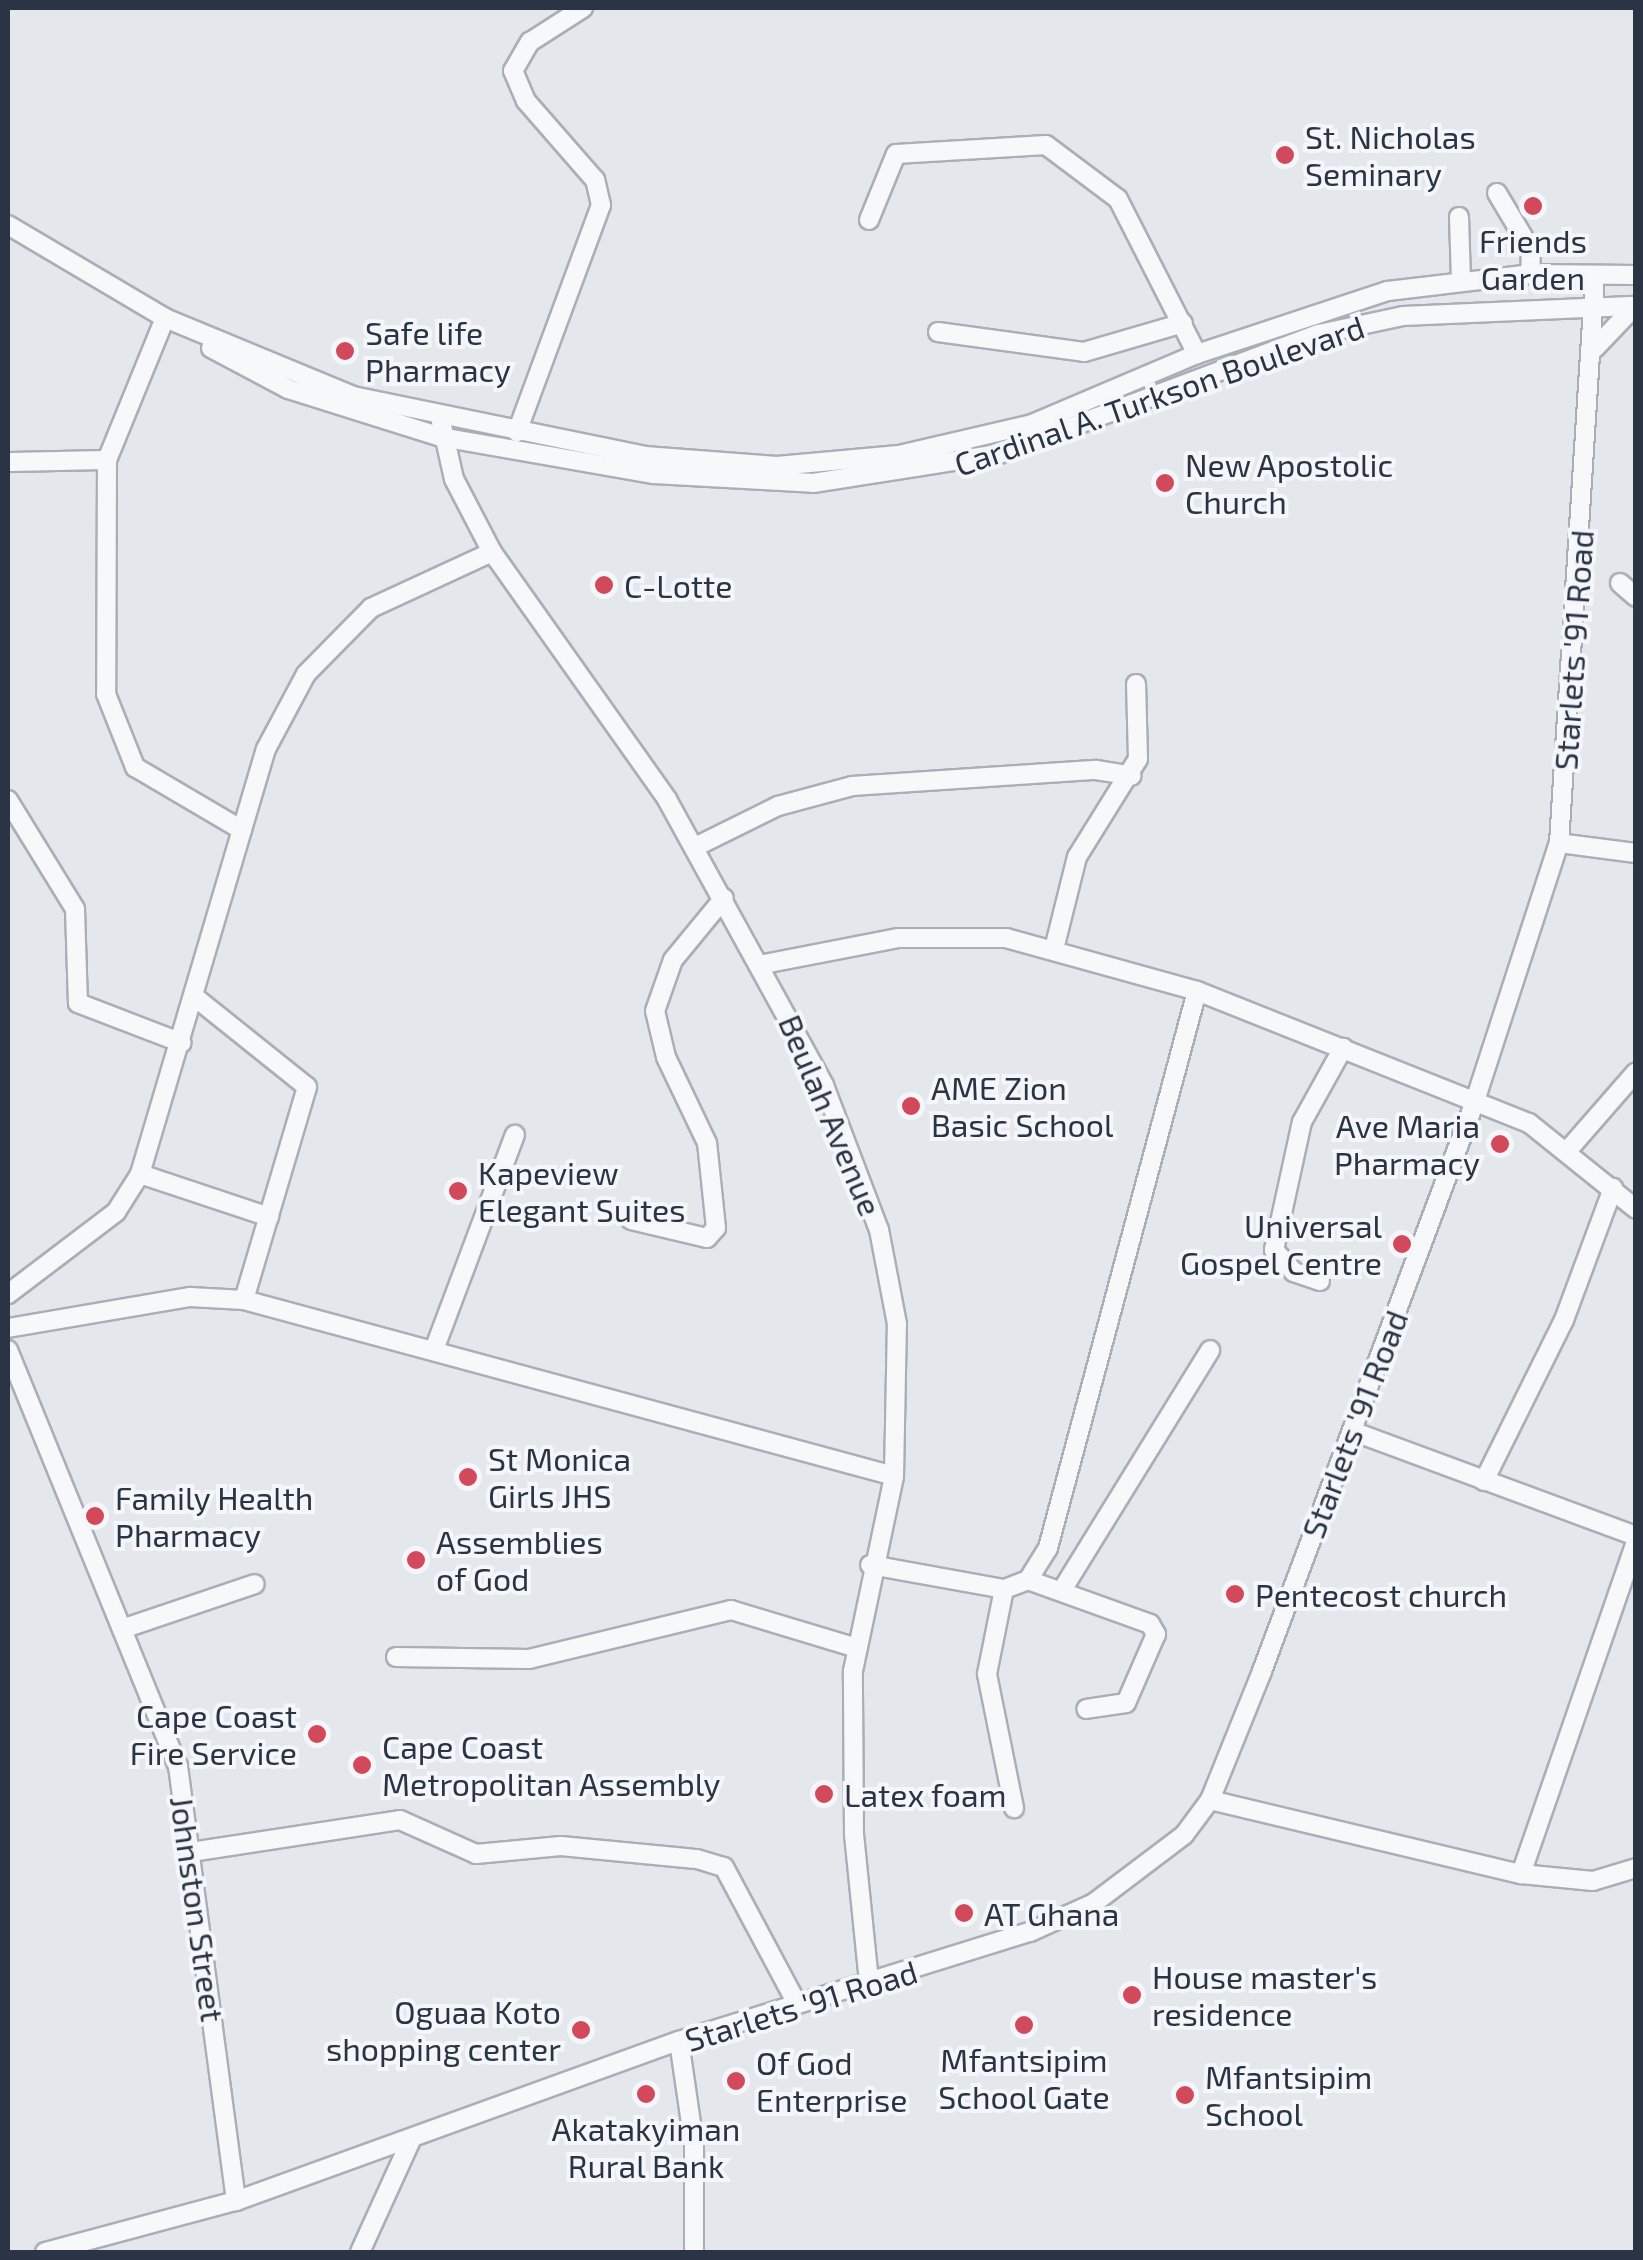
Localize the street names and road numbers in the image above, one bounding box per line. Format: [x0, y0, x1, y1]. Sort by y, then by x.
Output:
street label: Cardinal A. Turkson Boulevard [948, 306, 1370, 484]
street label: Starlets '91 Road [1545, 528, 1601, 772]
street label: Beulah Avenue [771, 1008, 891, 1222]
street label: Starlets '91 Road [1293, 1305, 1415, 1543]
street label: Johnston Street [163, 1794, 233, 2024]
street label: Starlets '91 Road [680, 1951, 922, 2059]

